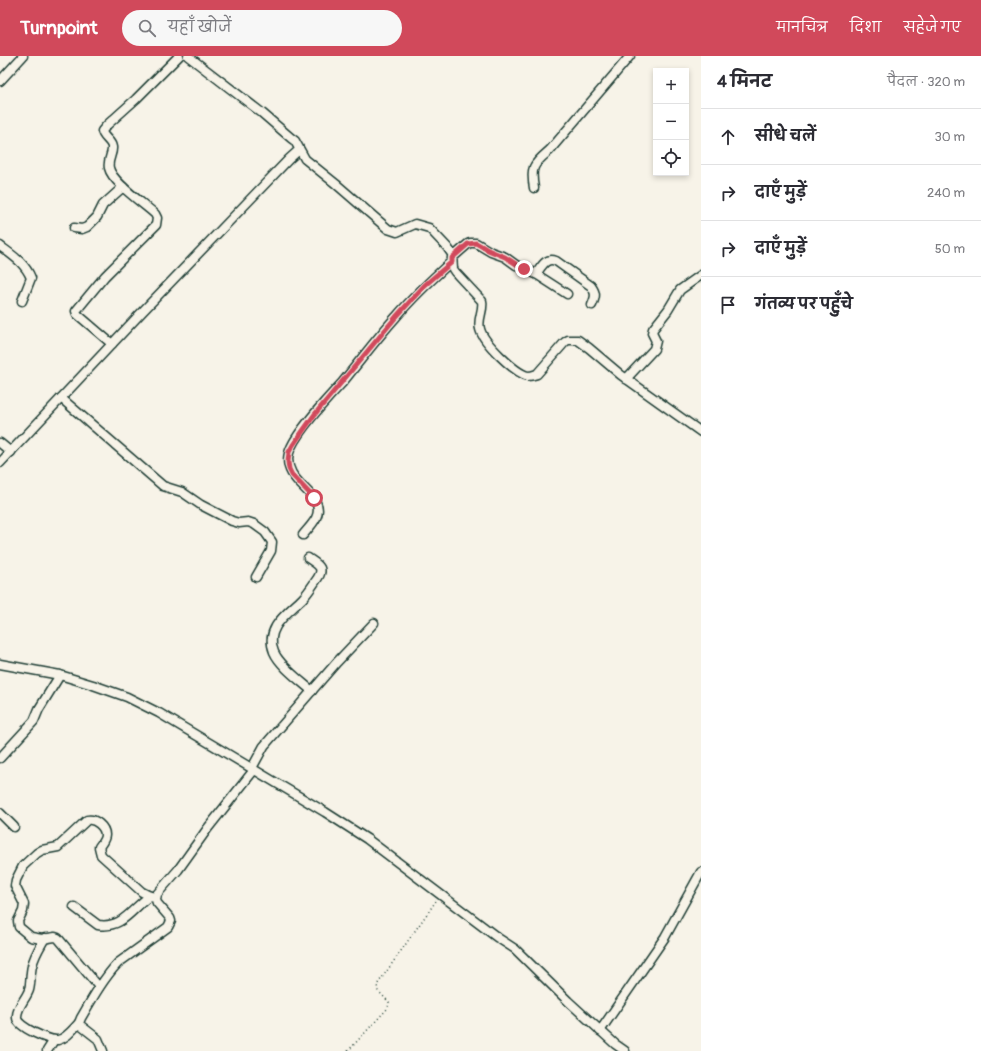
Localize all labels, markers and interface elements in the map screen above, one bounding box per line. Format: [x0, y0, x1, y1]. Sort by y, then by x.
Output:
search box [122, 10, 402, 46]
text: Turnpoint [20, 16, 98, 40]
icon: search [136, 17, 158, 39]
text: यहाँ खोजें [168, 18, 232, 37]
text: मानचित्र [776, 19, 828, 36]
text: दिशा [850, 19, 881, 36]
text: सहेजे गए [903, 19, 961, 36]
map controls [653, 68, 689, 176]
button: + [653, 68, 689, 104]
text: 4 मिनट [717, 71, 772, 92]
text: पैदल · 320 m [887, 74, 965, 90]
button: − [653, 104, 689, 140]
icon: ahead [717, 126, 739, 148]
text: सीधे चलें [755, 127, 816, 146]
text: 30 m [935, 129, 965, 145]
button: locate [653, 140, 689, 176]
icon: right [717, 182, 739, 204]
text: दाएँ मुड़ें [755, 183, 807, 202]
text: 240 m [927, 185, 965, 201]
icon: right [717, 238, 739, 260]
text: दाएँ मुड़ें [755, 239, 807, 258]
text: 50 m [935, 241, 965, 257]
route end [515, 260, 533, 278]
icon: arrive [717, 294, 739, 316]
text: गंतव्य पर पहुँचे [755, 295, 853, 314]
route start [305, 489, 323, 507]

